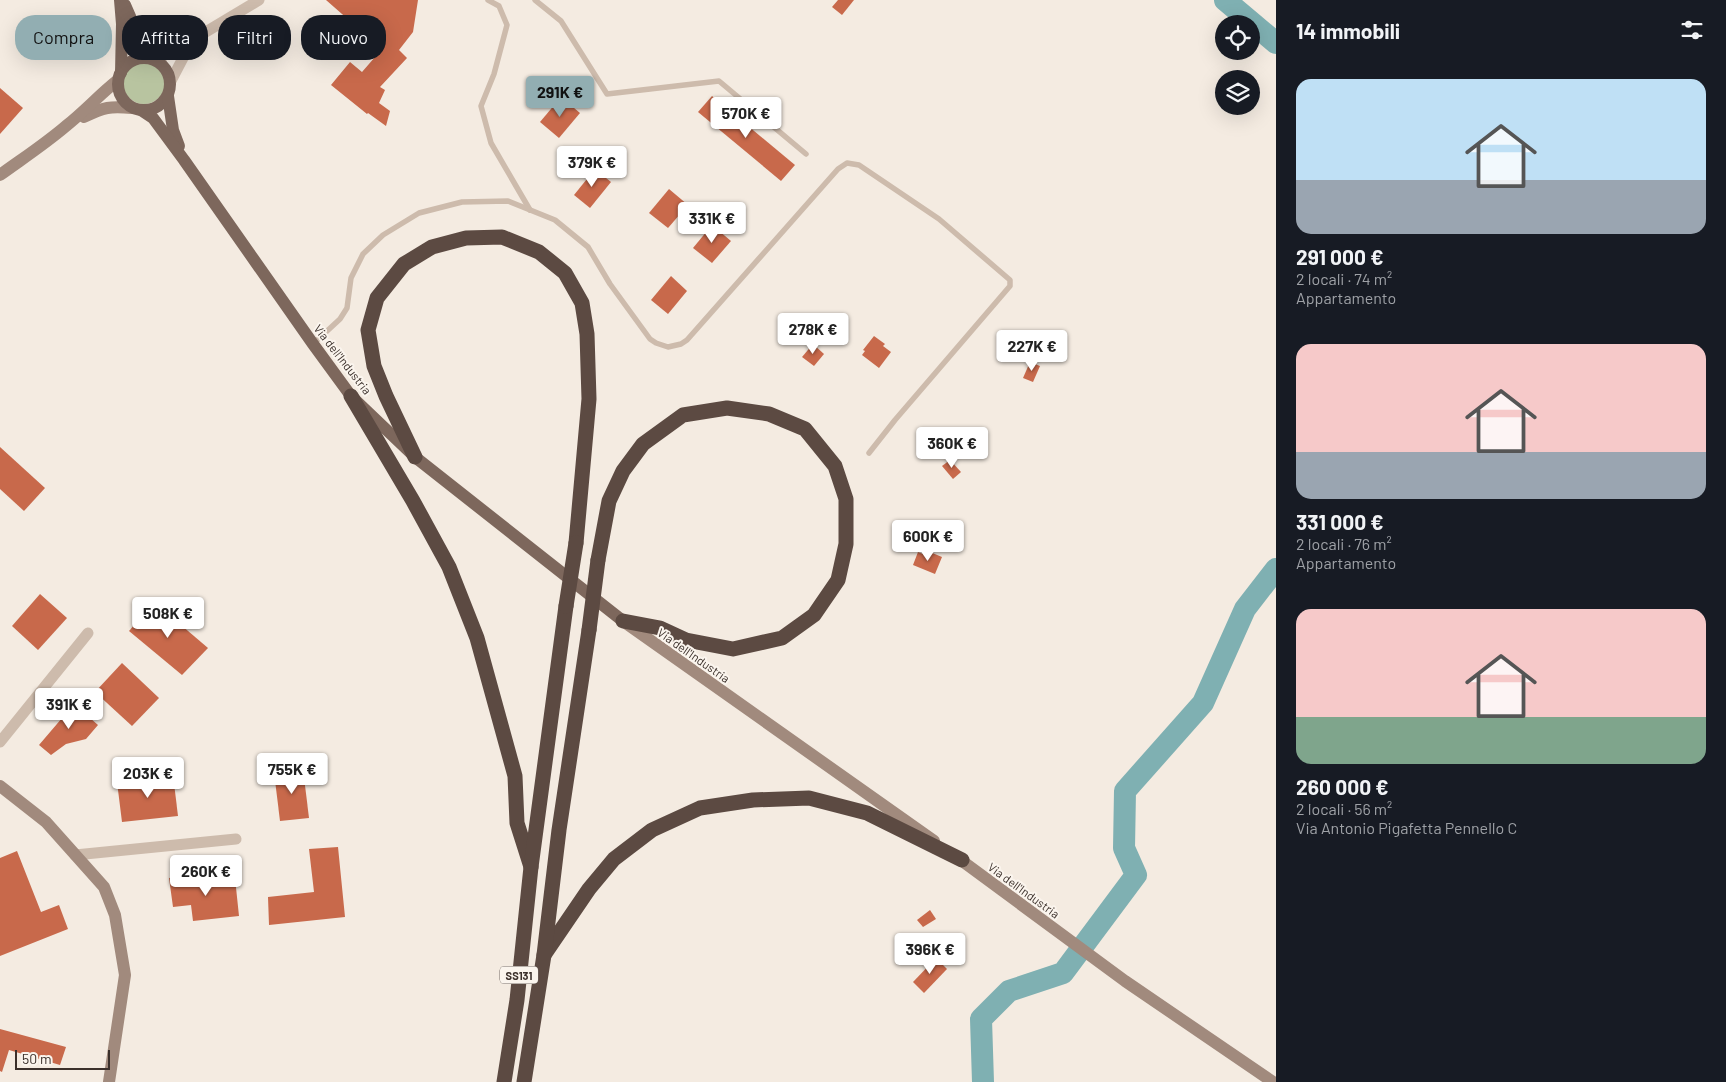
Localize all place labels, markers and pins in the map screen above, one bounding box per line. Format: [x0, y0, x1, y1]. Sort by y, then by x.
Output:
pin: 291K € [519, 76, 601, 118]
pin: 570K € [705, 96, 787, 139]
pin: 379K € [551, 146, 633, 188]
pin: 331K € [671, 202, 753, 244]
pin: 278K € [772, 312, 854, 355]
pin: 227K € [991, 330, 1073, 372]
pin: 360K € [911, 426, 993, 469]
pin: 600K € [887, 520, 969, 562]
pin: 508K € [127, 596, 209, 639]
pin: 391K € [28, 688, 110, 730]
pin: 755K € [251, 752, 333, 795]
pin: 203K € [107, 756, 189, 799]
pin: 260K € [165, 854, 247, 897]
pin: 396K € [889, 932, 971, 975]

